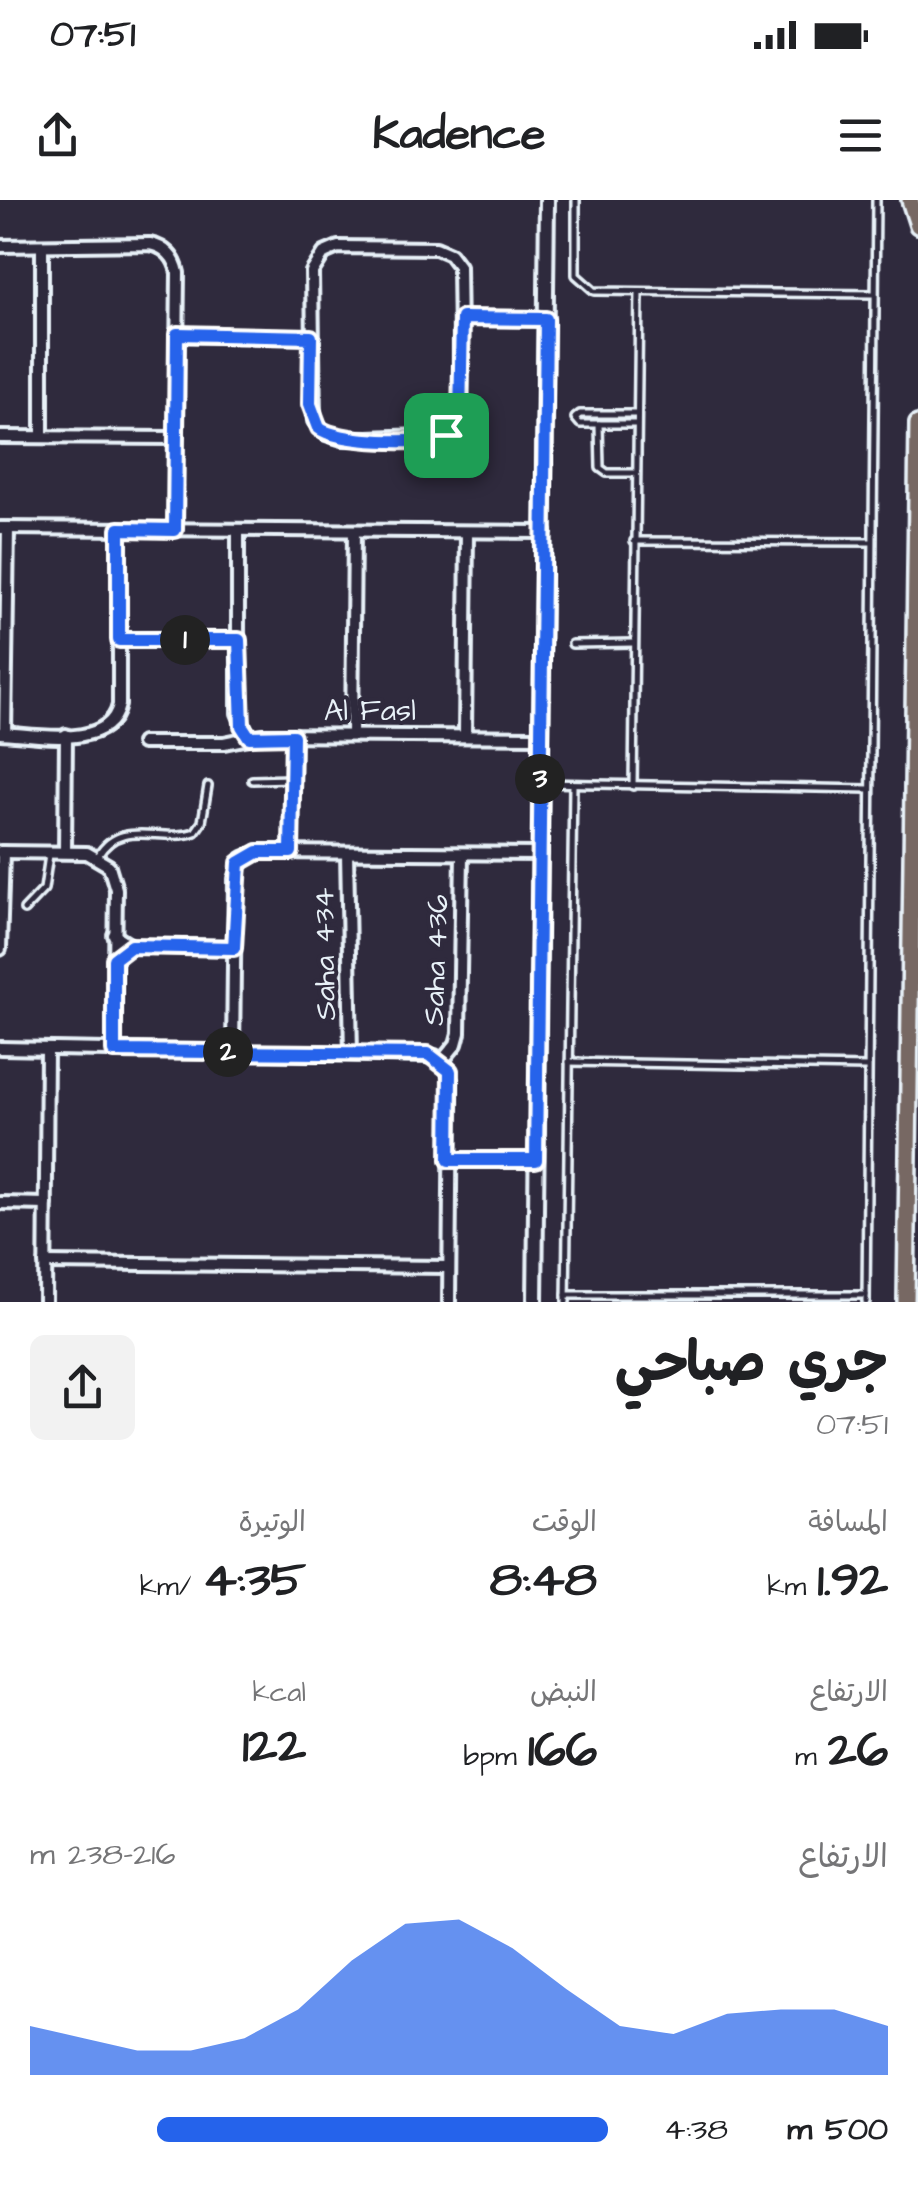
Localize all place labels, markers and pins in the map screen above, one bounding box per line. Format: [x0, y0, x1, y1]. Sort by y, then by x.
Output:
pin [404, 393, 489, 478]
pin: 1 [160, 615, 210, 665]
pin: 3 [515, 754, 565, 804]
pin: 2 [203, 1027, 253, 1077]

